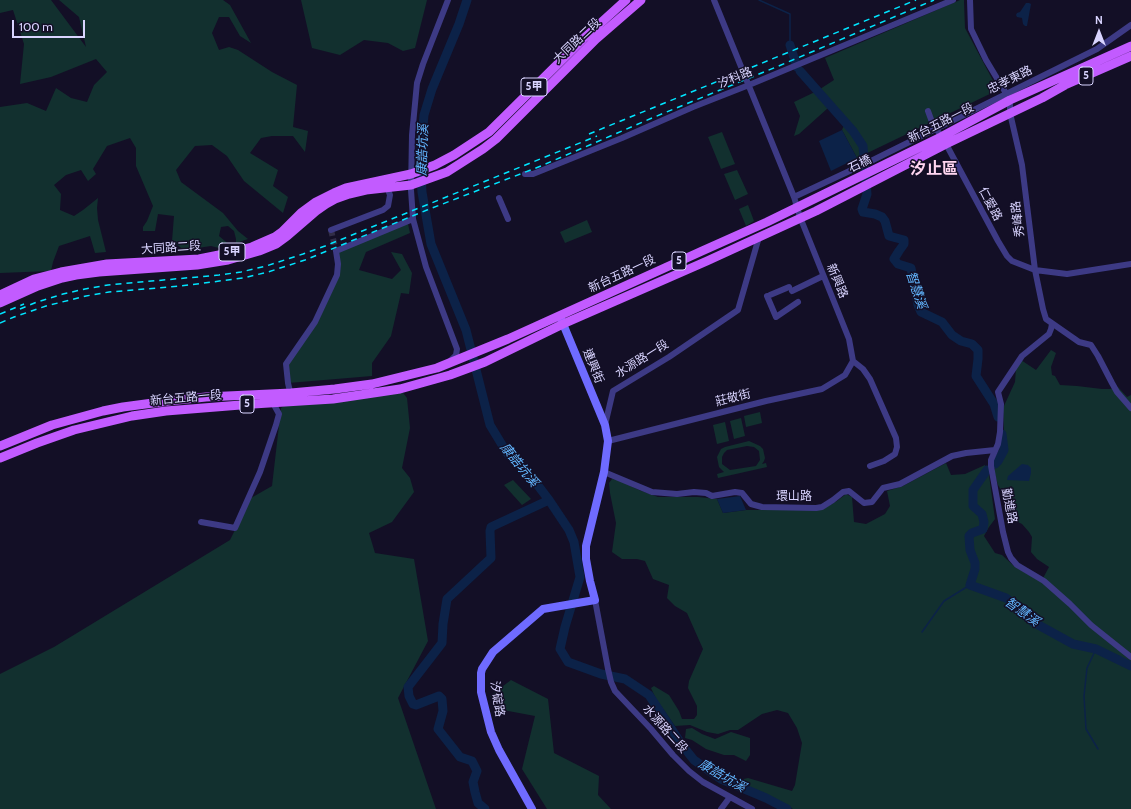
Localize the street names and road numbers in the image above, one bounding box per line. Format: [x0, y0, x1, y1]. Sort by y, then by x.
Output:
street label: 大同路二段 [550, 15, 604, 67]
street label: 忠孝東路 [985, 63, 1035, 97]
street label: 汐科路 [716, 65, 754, 91]
road number: 5 [1079, 67, 1093, 85]
road number: 5甲 [521, 78, 547, 96]
street label: 新台五路一段 [906, 100, 976, 146]
street label: 石橋 [846, 152, 874, 176]
street label: 仁愛路 [975, 185, 1005, 223]
street label: 秀峰路 [1009, 200, 1027, 238]
street label: 大同路二段 [141, 239, 201, 257]
road number: 5甲 [219, 243, 245, 261]
street label: 新台五路一段 [586, 252, 658, 296]
road number: 5 [672, 252, 686, 270]
street label: 新興路 [823, 262, 851, 300]
street label: 水源路一段 [613, 337, 671, 381]
street label: 連興街 [580, 347, 606, 385]
street label: 莊敬街 [714, 387, 752, 409]
street label: 新台五路一段 [150, 388, 222, 408]
road number: 5 [240, 395, 254, 413]
street label: 勤進路 [998, 487, 1020, 525]
street label: 環山路 [776, 489, 812, 503]
street label: 汐碇路 [487, 680, 507, 718]
street label: 水源路二段 [640, 702, 690, 756]

